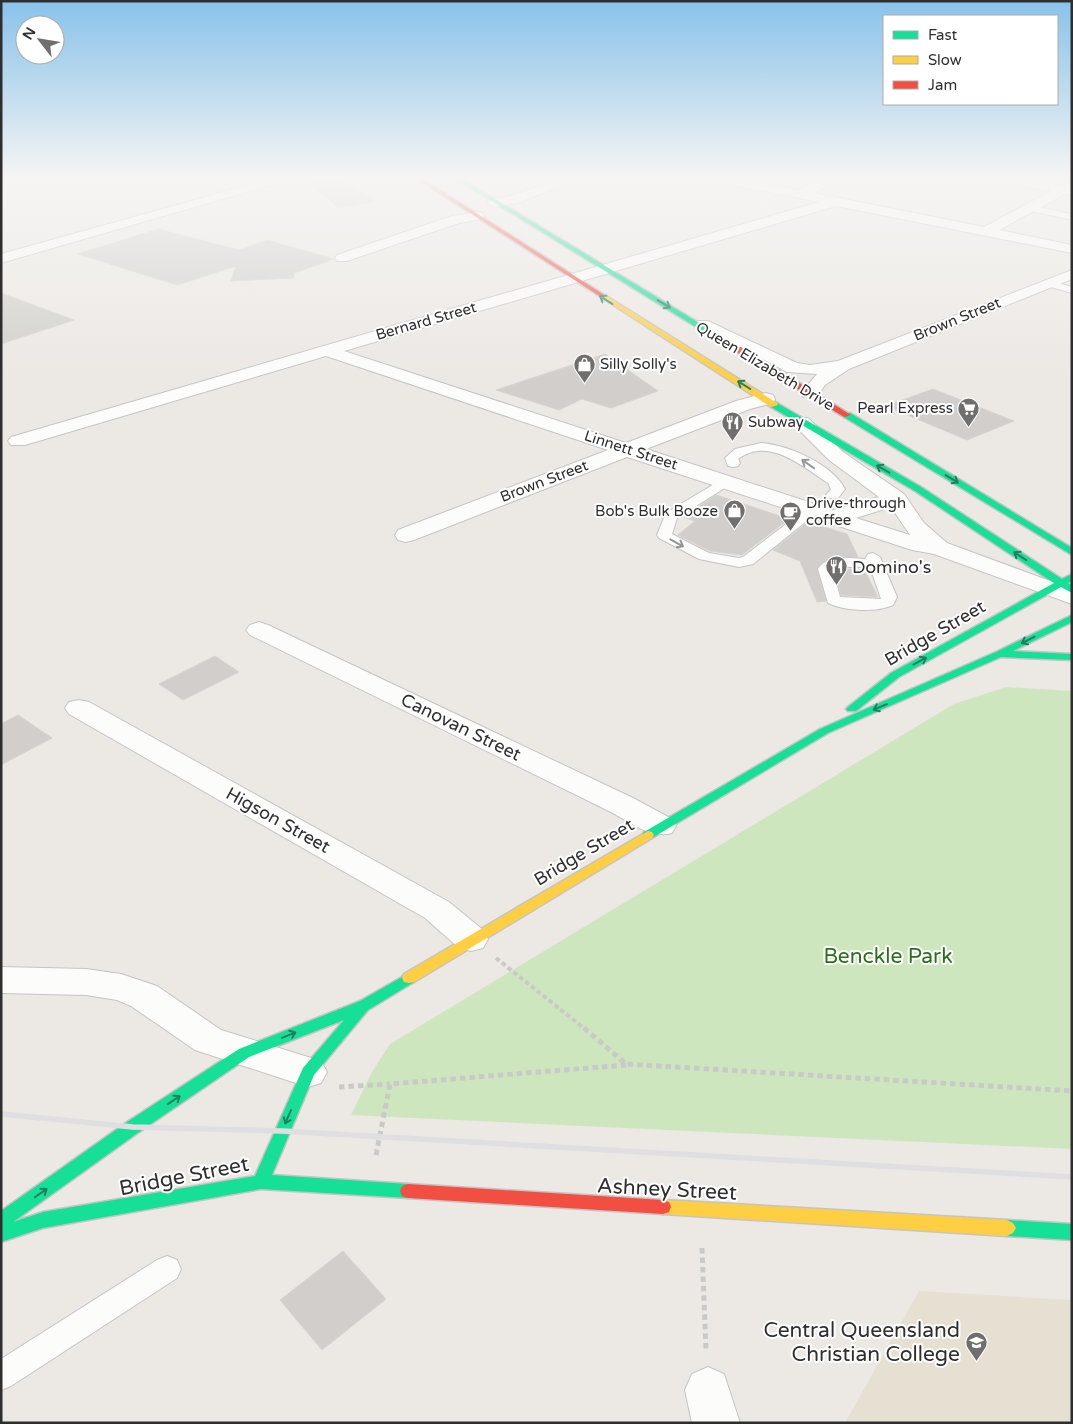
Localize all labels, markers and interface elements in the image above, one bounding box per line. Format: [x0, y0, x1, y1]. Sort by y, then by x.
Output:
north arrow [15, 15, 65, 65]
legend [883, 15, 1058, 105]
text: N [19, 24, 39, 43]
text: Fast [928, 26, 958, 44]
text: Slow [928, 51, 962, 69]
text: Jam [928, 76, 957, 94]
street label: Brown Street [911, 293, 1004, 345]
one-way arrow [599, 294, 613, 304]
street label: Bernard Street [374, 298, 479, 344]
one-way arrow [656, 300, 670, 310]
street label: Queen Elizabeth Drive [693, 318, 837, 414]
shop icon: Silly Solly's [572, 352, 596, 383]
place label: Silly Solly's [600, 355, 677, 373]
one-way arrow [737, 380, 751, 391]
supermarket icon: Pearl Express [957, 396, 981, 427]
place label: Pearl Express [857, 399, 953, 417]
restaurant icon: Subway [720, 410, 744, 441]
place label: Subway [748, 413, 804, 431]
street label: Linnett Street [582, 426, 680, 474]
street label: Brown Street [498, 456, 591, 506]
one-way arrow [801, 459, 815, 469]
one-way arrow [876, 464, 891, 474]
one-way arrow [945, 475, 959, 485]
place label: Drive-through coffee [806, 494, 906, 529]
shop icon: Bob's Bulk Booze [722, 499, 746, 530]
cafe icon: Drive-through coffee [778, 500, 802, 531]
place label: Bob's Bulk Booze [595, 502, 718, 520]
one-way arrow [669, 539, 684, 549]
one-way arrow [1014, 551, 1028, 561]
restaurant icon: Domino's [824, 555, 848, 586]
place label: Domino's [852, 556, 931, 578]
street label: Bridge Street [881, 595, 989, 671]
one-way arrow [1021, 636, 1036, 645]
one-way arrow [912, 656, 926, 666]
street label: Canovan Street [397, 688, 525, 766]
one-way arrow [873, 702, 888, 712]
street label: Higson Street [222, 782, 334, 858]
street label: Bridge Street [530, 813, 638, 890]
park label: Benckle Park [823, 944, 953, 969]
one-way arrow [281, 1030, 297, 1039]
one-way arrow [167, 1095, 181, 1105]
one-way arrow [283, 1109, 293, 1124]
street label: Bridge Street [117, 1152, 251, 1201]
street label: Ashney Street [596, 1173, 737, 1206]
one-way arrow [34, 1187, 47, 1198]
place label: Central Queensland Christian College [763, 1318, 960, 1367]
school or university icon: Central Queensland Christian College [964, 1330, 988, 1361]

